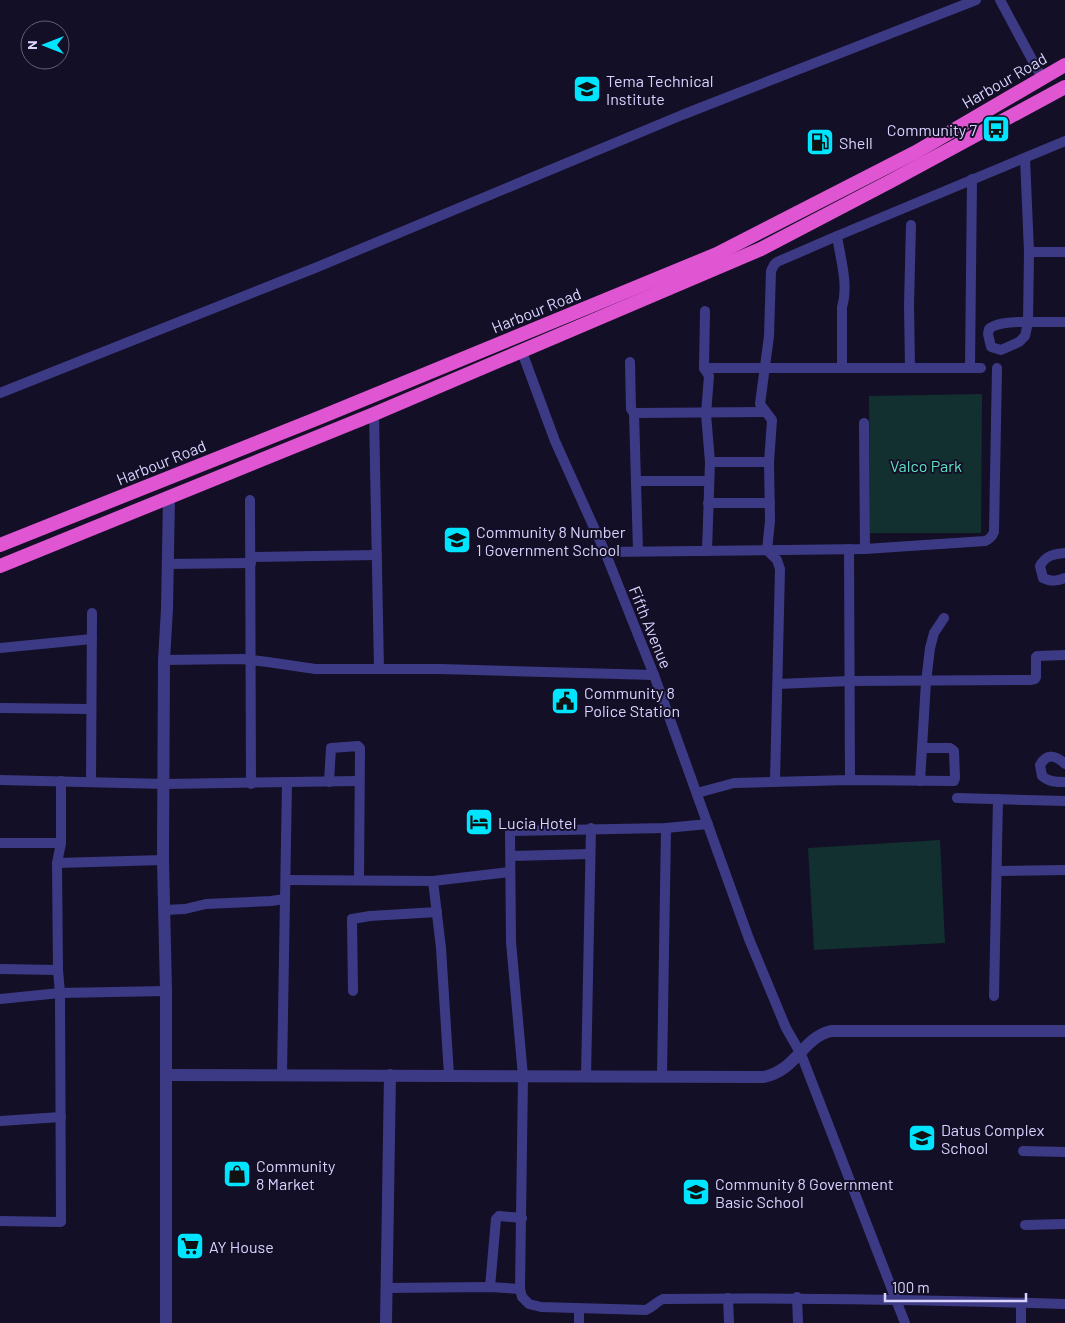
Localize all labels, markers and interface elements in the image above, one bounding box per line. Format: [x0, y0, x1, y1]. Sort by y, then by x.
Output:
north arrow [20, 20, 70, 70]
text: N [23, 40, 40, 50]
street label: Harbour Road [958, 48, 1050, 112]
place label: Tema Technical Institute [606, 71, 713, 108]
school or university icon: Tema Technical Institute [572, 74, 602, 104]
bus stop icon: Community 7 [981, 114, 1011, 144]
place label: Community 7 [887, 120, 977, 139]
fuel station icon: Shell [805, 127, 835, 157]
place label: Shell [839, 133, 873, 152]
street label: Harbour Road [488, 283, 584, 337]
street label: Harbour Road [113, 435, 209, 489]
park label: Valco Park [890, 456, 962, 475]
place label: Community 8 Number 1 Government School [476, 522, 626, 559]
school or university icon: Community 8 Number 1 Government School [442, 525, 472, 555]
street label: Fifth Avenue [626, 583, 676, 671]
place label: Community 8 Police Station [584, 683, 680, 720]
public building icon: Community 8 Police Station [550, 686, 580, 716]
hotel icon: Lucia Hotel [464, 807, 494, 837]
place label: Lucia Hotel [498, 813, 576, 832]
place label: Datus Complex School [941, 1120, 1045, 1157]
school or university icon: Datus Complex School [907, 1123, 937, 1153]
place label: Community 8 Market [256, 1156, 336, 1193]
shop icon: Community 8 Market [222, 1159, 252, 1189]
place label: Community 8 Government Basic School [715, 1174, 894, 1211]
school or university icon: Community 8 Government Basic School [681, 1177, 711, 1207]
supermarket icon: AY House [175, 1231, 205, 1261]
place label: AY House [209, 1237, 274, 1256]
scale bar [885, 1270, 1026, 1302]
text: 100 m [892, 1278, 930, 1296]

